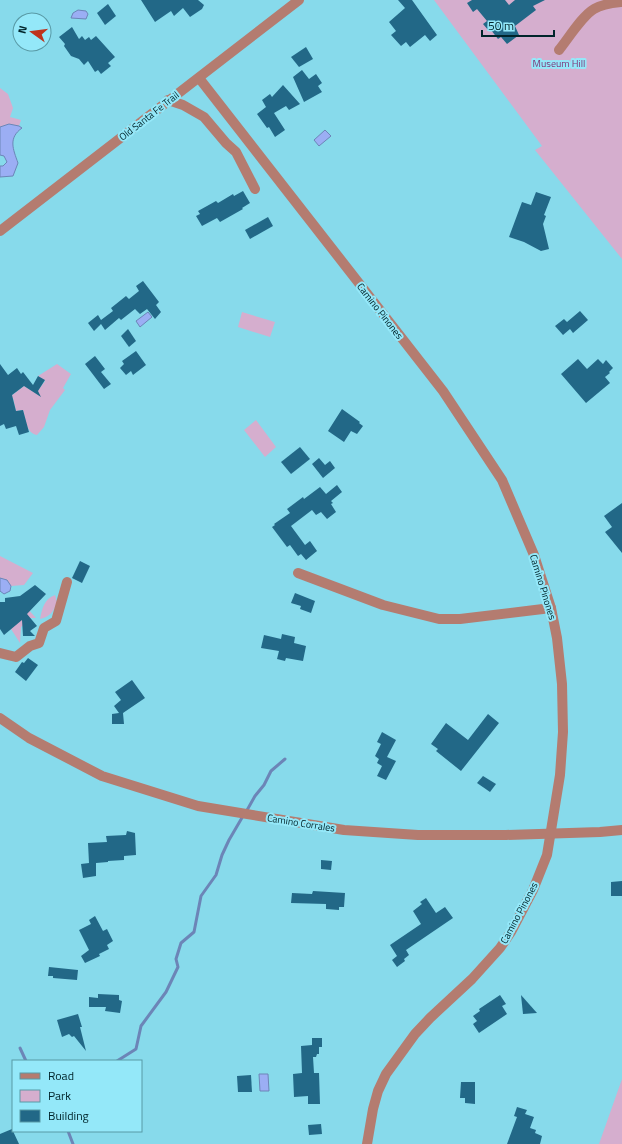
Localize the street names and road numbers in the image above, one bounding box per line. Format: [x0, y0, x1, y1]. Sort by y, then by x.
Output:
street label: Old Santa Fe Trail [116, 88, 182, 144]
street label: Camino Pinones [353, 280, 407, 343]
street label: Camino Pinones [526, 552, 560, 622]
street label: Camino Corrales [266, 810, 336, 836]
street label: Camino Pinones [496, 879, 542, 946]

